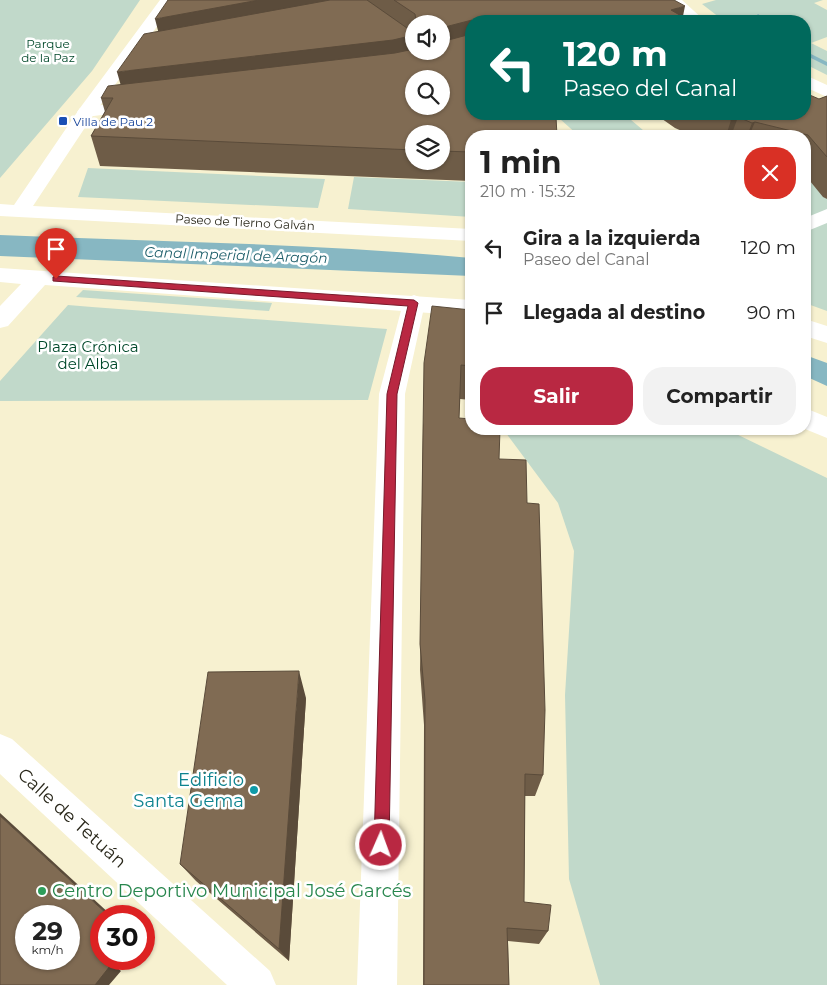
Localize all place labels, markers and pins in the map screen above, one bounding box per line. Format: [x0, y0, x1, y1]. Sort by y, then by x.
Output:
place label: Villa de Pau 2 [73, 114, 153, 129]
marker: Villa de Pau 2 [57, 115, 69, 127]
pin [35, 228, 77, 279]
place label: Edificio Santa Gema [133, 769, 244, 812]
marker: Edificio Santa Gema [248, 784, 260, 796]
place label: Centro Deportivo Municipal José Garcés [52, 880, 412, 902]
marker: Centro Deportivo Municipal José Garcés [36, 885, 48, 897]

